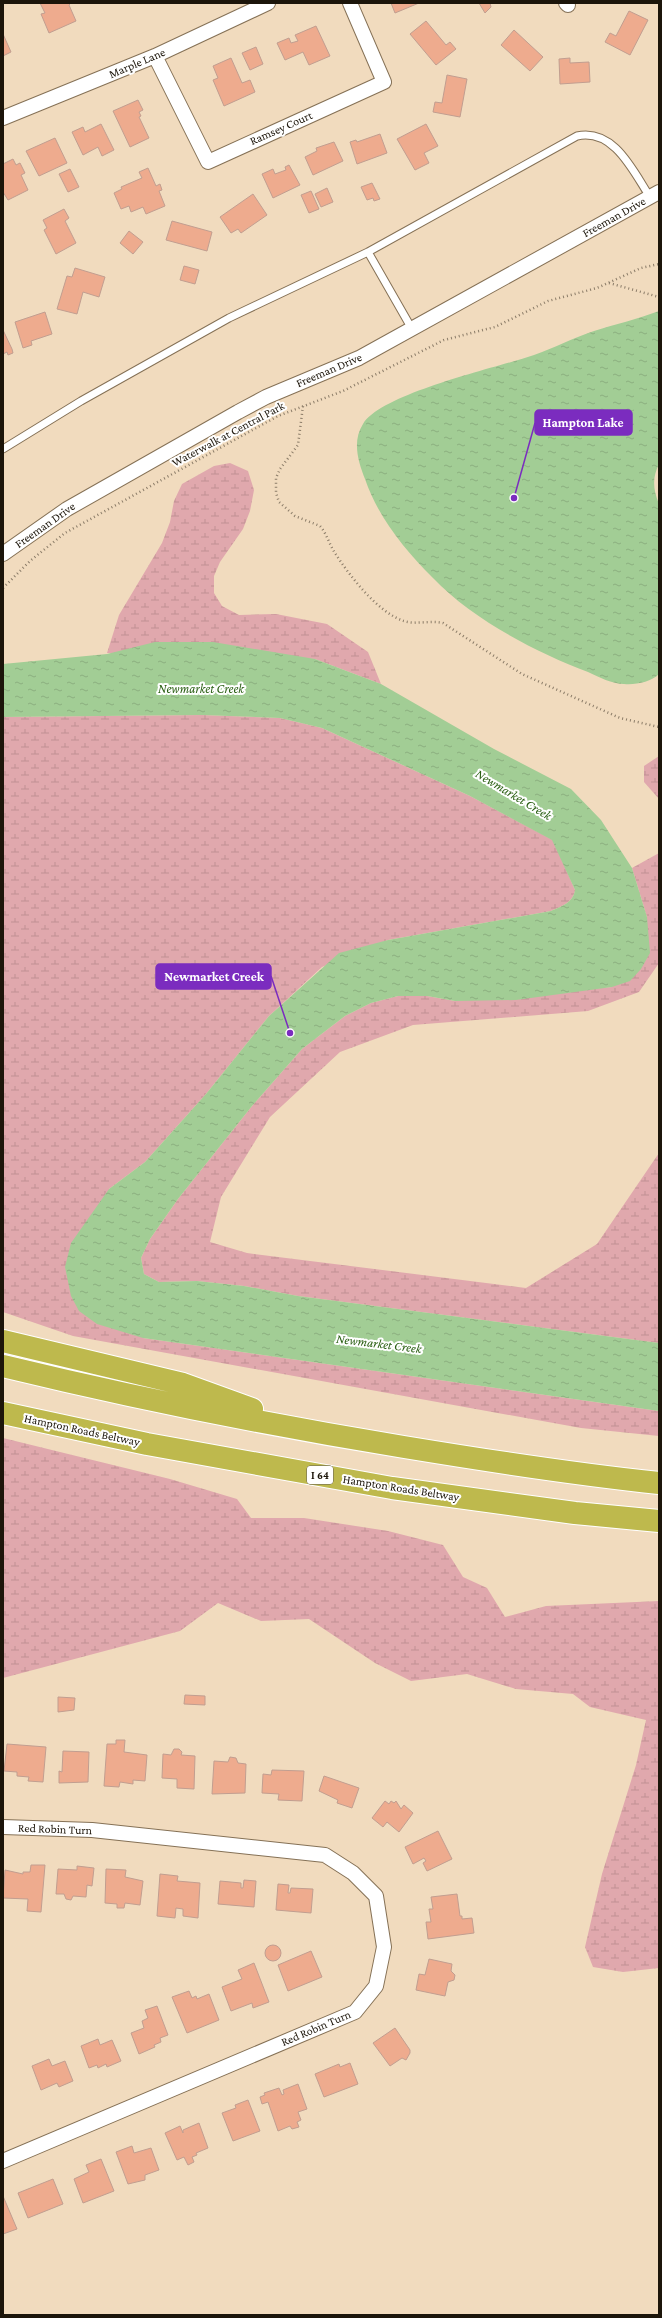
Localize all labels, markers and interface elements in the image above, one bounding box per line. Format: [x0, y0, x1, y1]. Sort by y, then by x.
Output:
street label: Marple Lane [107, 45, 167, 81]
street label: Ramsey Court [248, 108, 315, 148]
street label: Freeman Drive [580, 194, 648, 240]
street label: Freeman Drive [294, 350, 364, 390]
street label: Waterwalk at Central Park [169, 398, 287, 470]
callout: Hampton Lake [535, 410, 632, 435]
text: Hampton Lake [543, 415, 623, 430]
street label: Freeman Drive [12, 499, 78, 551]
water label: Newmarket Creek [158, 681, 245, 696]
water label: Newmarket Creek [473, 766, 556, 824]
callout: Newmarket Creek [156, 964, 271, 989]
text: Newmarket Creek [164, 969, 265, 984]
water label: Newmarket Creek [335, 1331, 424, 1356]
street label: Hampton Roads Beltway [23, 1411, 142, 1449]
road number: I 64 [307, 1466, 333, 1484]
street label: Hampton Roads Beltway [342, 1472, 461, 1504]
street label: Red Robin Turn [18, 1821, 93, 1837]
street label: Red Robin Turn [279, 2007, 353, 2049]

